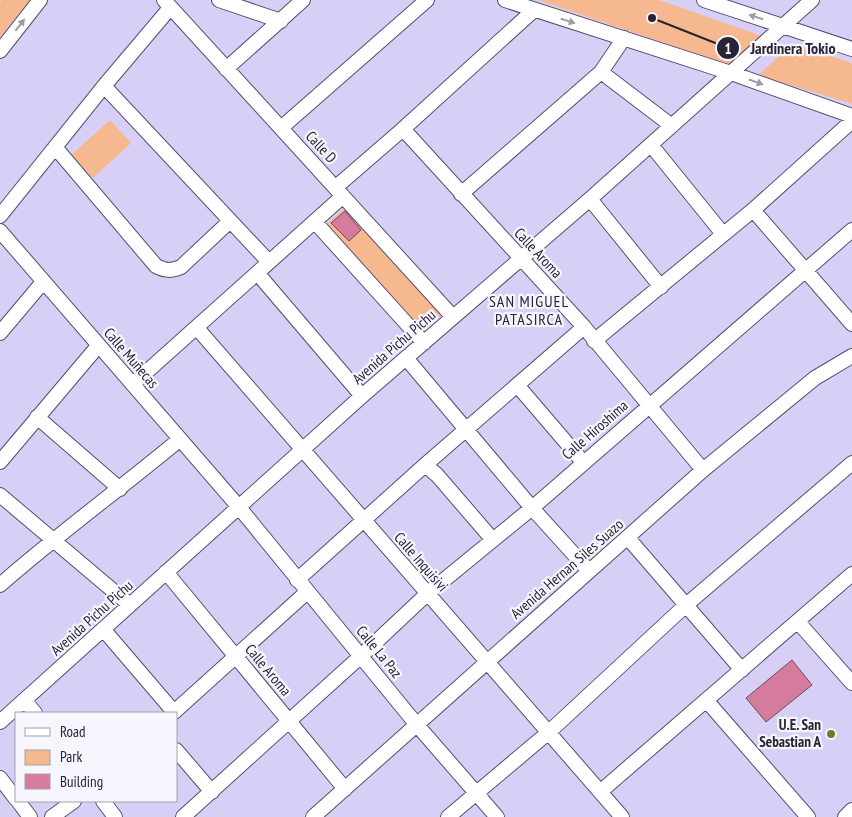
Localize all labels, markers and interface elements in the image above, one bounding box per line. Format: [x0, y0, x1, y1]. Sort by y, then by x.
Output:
one-way arrow [748, 13, 763, 20]
one-way arrow [561, 17, 576, 25]
one-way arrow [15, 19, 25, 32]
callout: Jardinera Tokio [715, 33, 846, 64]
text: Jardinera Tokio [749, 38, 836, 58]
text: 1 [724, 39, 732, 58]
one-way arrow [749, 78, 764, 86]
street label: Calle D [302, 127, 341, 167]
street label: Calle Aroma [510, 223, 566, 282]
district label: SAN MIGUEL PATASIRCA [489, 291, 569, 329]
street label: Avenida Pichu Pichu [348, 305, 439, 388]
street label: Calle Muñecas [100, 323, 163, 392]
street label: Calle Hiroshima [558, 396, 632, 464]
street label: Avenida Hernan Siles Suazo [506, 515, 627, 623]
street label: Calle Inquisivi [390, 528, 452, 595]
street label: Avenida Pichu Pichu [47, 576, 137, 660]
street label: Calle La Paz [352, 622, 406, 682]
street label: Calle Aroma [241, 640, 296, 700]
legend [15, 712, 178, 802]
place label: U.E. San Sebastian A [759, 715, 821, 751]
text: Road [60, 722, 86, 741]
marker: U.E. San Sebastian A [825, 728, 837, 740]
text: Park [60, 747, 82, 766]
text: Building [60, 772, 103, 791]

